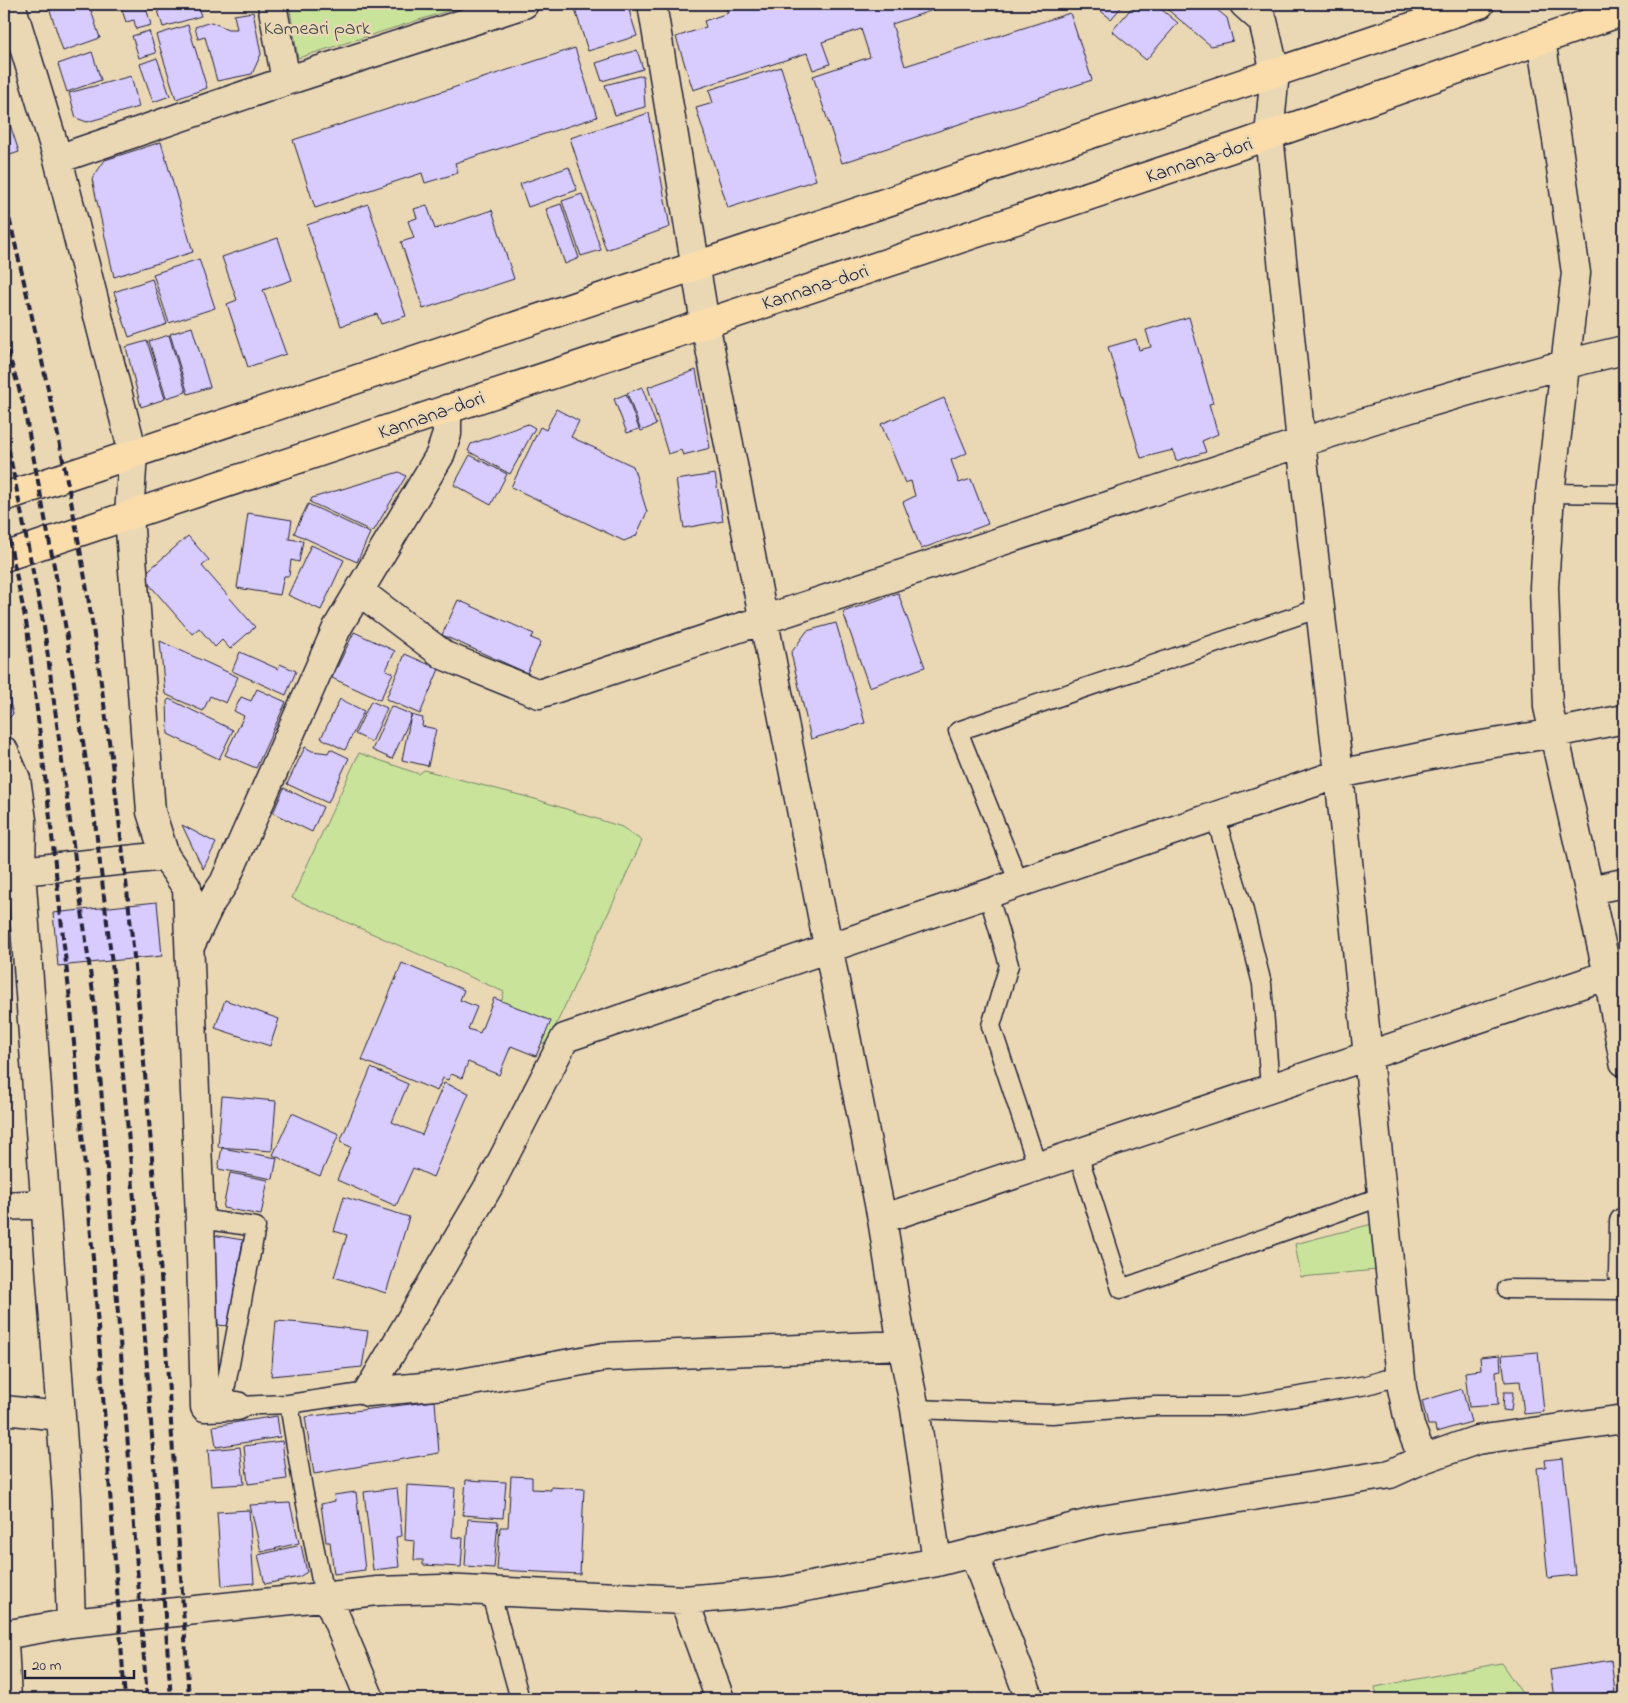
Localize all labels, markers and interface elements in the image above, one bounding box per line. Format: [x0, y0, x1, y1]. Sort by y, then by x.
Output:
park label: Kameari park [263, 15, 371, 44]
street label: Kannana-dori [1143, 130, 1257, 192]
street label: Kannana-dori [759, 257, 873, 319]
street label: Kannana-dori [375, 385, 489, 448]
scale bar [25, 1648, 134, 1680]
text: 20 m [32, 1655, 62, 1677]

